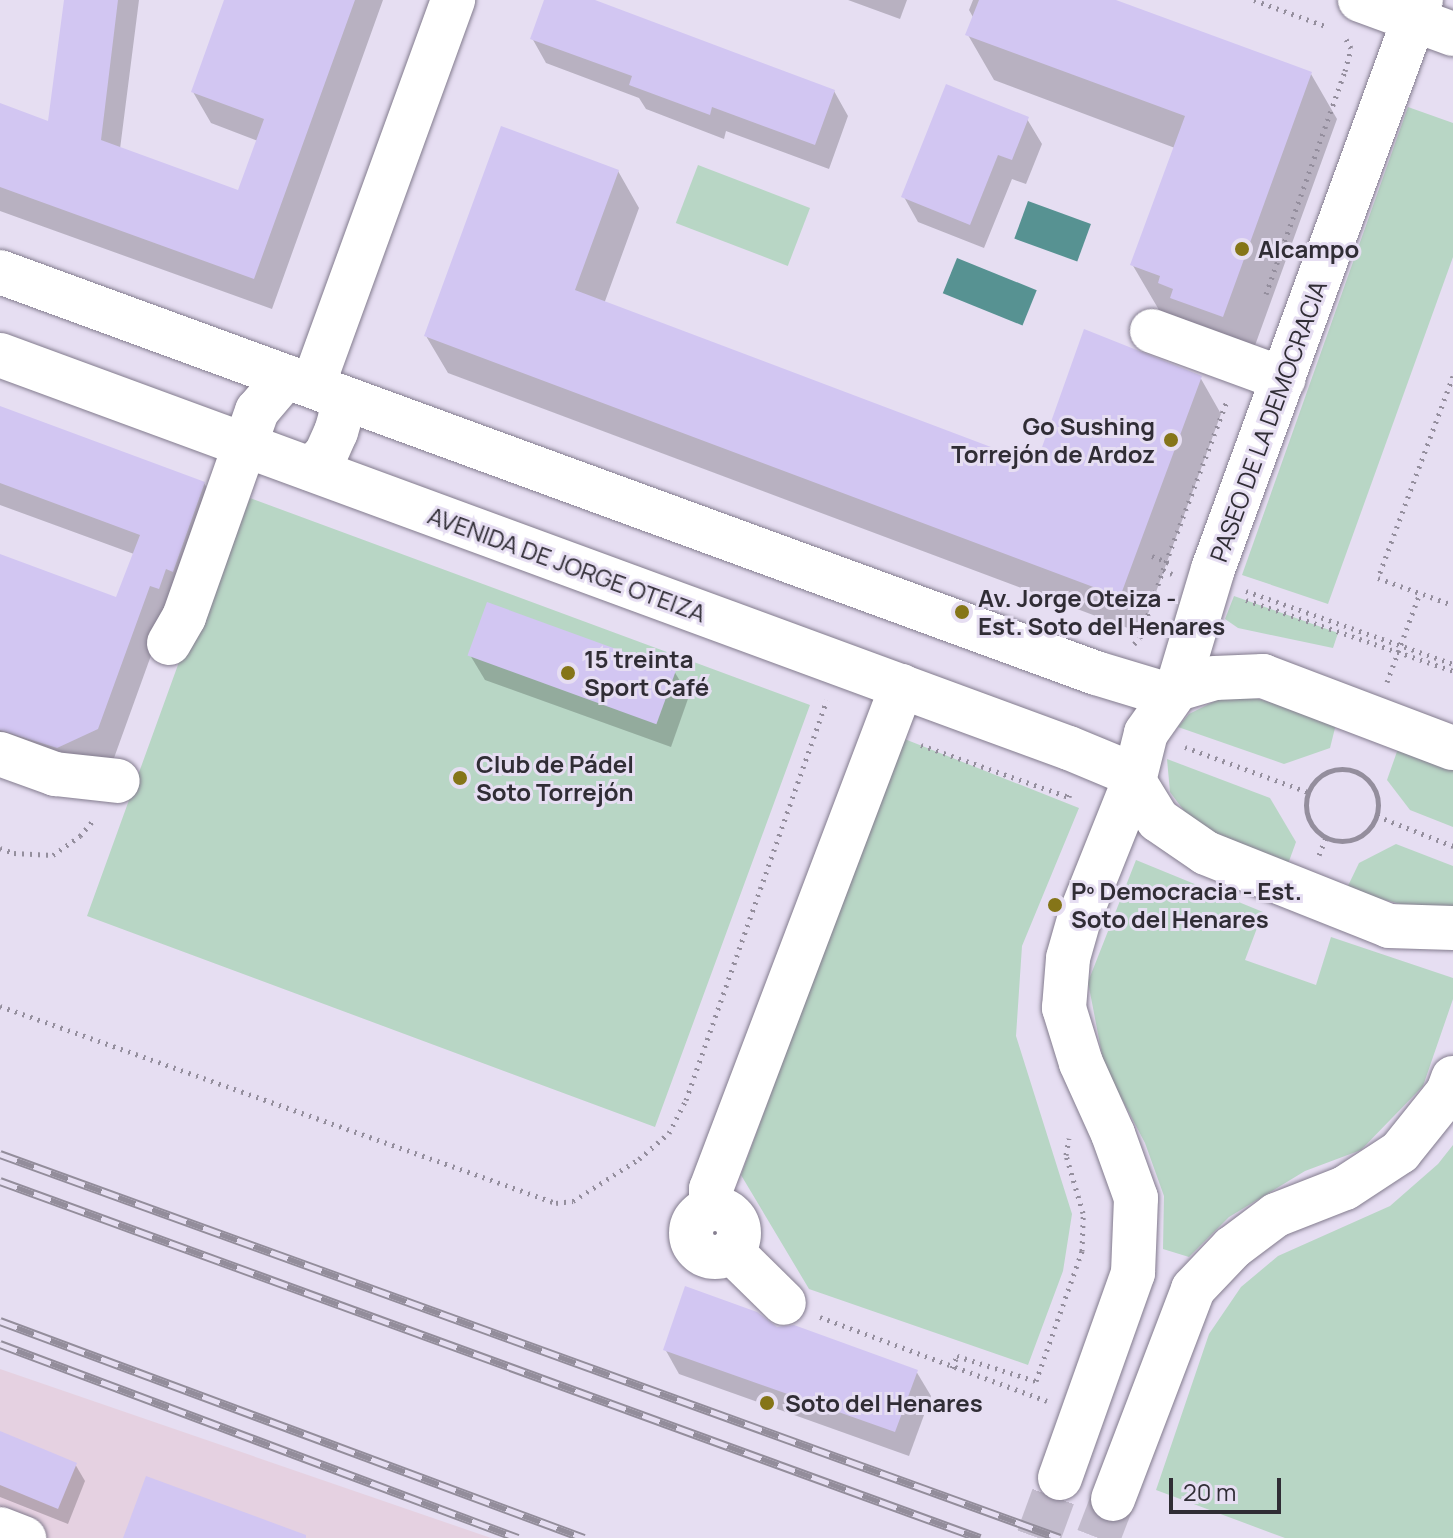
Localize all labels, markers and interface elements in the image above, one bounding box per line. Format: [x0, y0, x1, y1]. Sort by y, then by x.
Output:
place label: Alcampo [1258, 235, 1359, 263]
marker: Alcampo [1233, 240, 1251, 258]
street label: PASEO DE LA DEMOCRACIA [1204, 276, 1332, 566]
place label: Go Sushing Torrejón de Ardoz [951, 412, 1155, 468]
marker: Go Sushing Torrejón de Ardoz [1162, 431, 1180, 449]
street label: AVENIDA DE JORGE OTEIZA [424, 500, 710, 628]
place label: Av. Jorge Oteiza - Est. Soto del Henares [978, 584, 1225, 640]
marker: Av. Jorge Oteiza - Est. Soto del Henares [953, 603, 971, 621]
place label: 15 treinta Sport Café [584, 645, 709, 701]
marker: 15 treinta Sport Café [559, 664, 577, 682]
place label: Club de Pádel Soto Torrejón [476, 750, 634, 806]
marker: Club de Pádel Soto Torrejón [451, 769, 469, 787]
place label: Pº Democracia - Est. Soto del Henares [1071, 877, 1302, 933]
marker: Pº Democracia - Est. Soto del Henares [1046, 896, 1064, 914]
place label: Soto del Henares [785, 1389, 983, 1417]
marker: Soto del Henares [756, 1392, 778, 1414]
scale bar [1173, 1462, 1285, 1512]
text: 20 m [1183, 1475, 1236, 1508]

